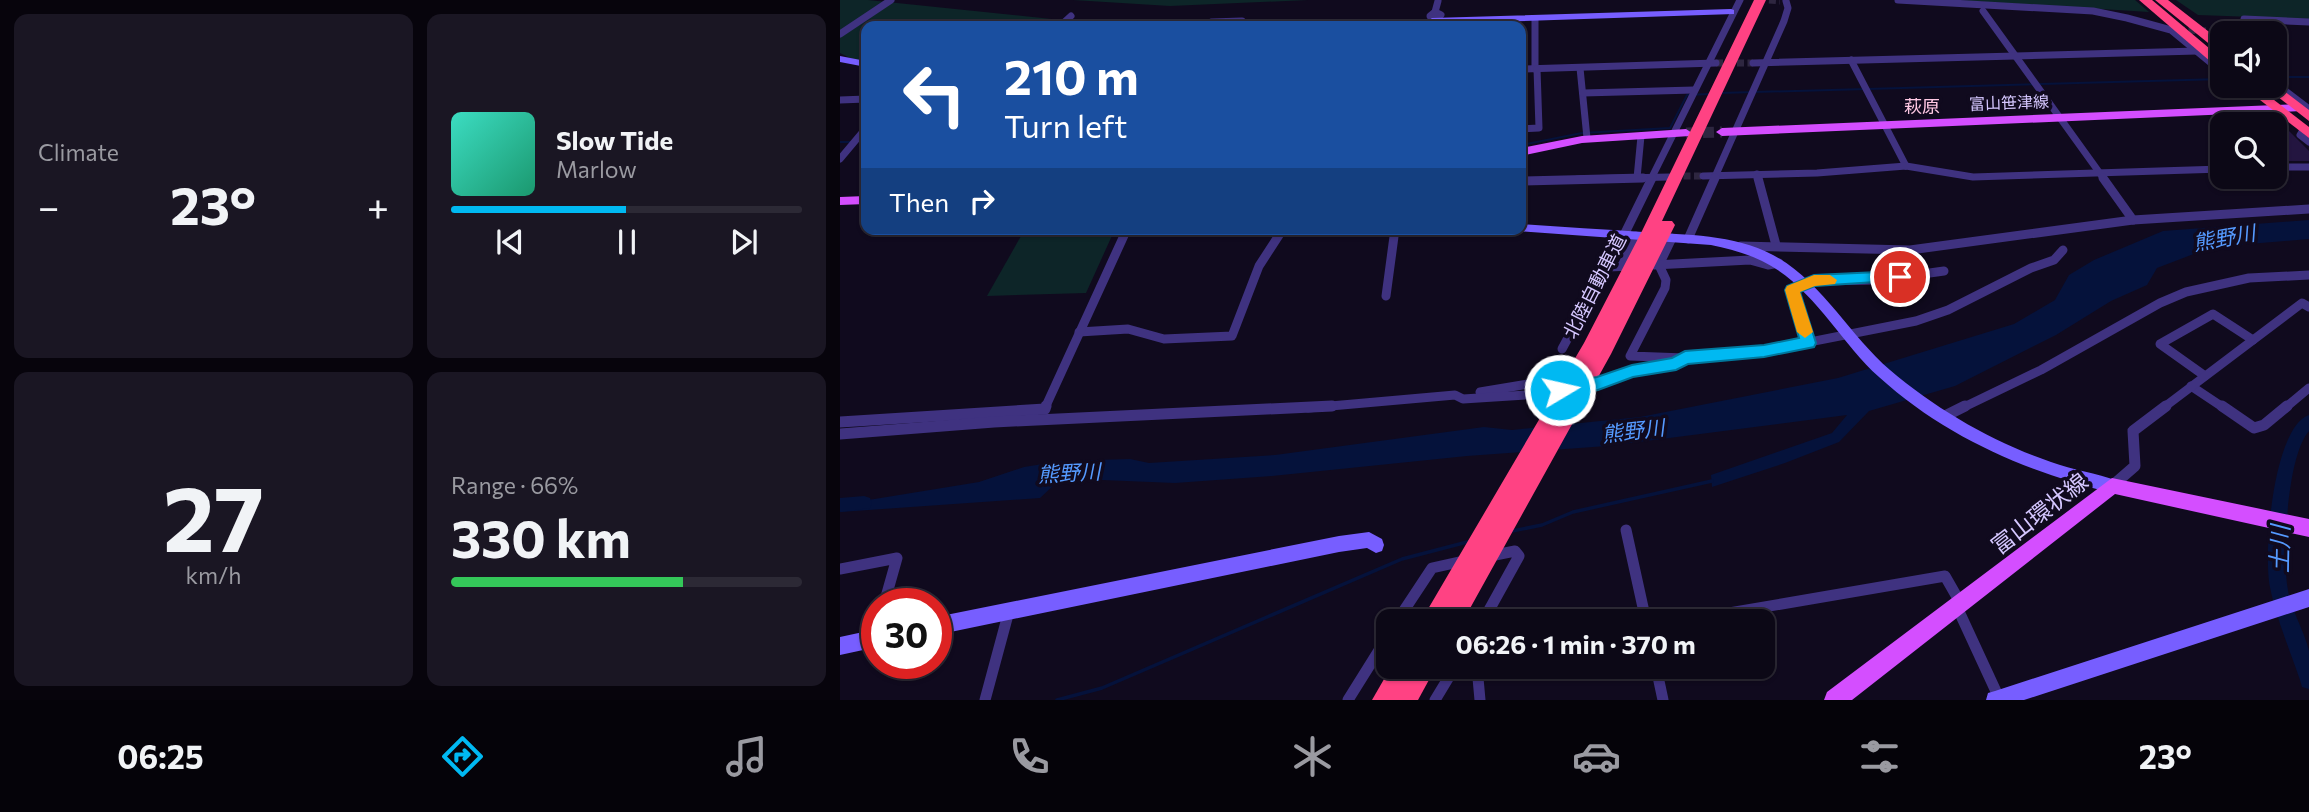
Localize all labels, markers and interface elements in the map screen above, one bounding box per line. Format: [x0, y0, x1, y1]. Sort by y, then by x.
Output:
map controls [2210, 21, 2287, 189]
button: sound [2210, 21, 2287, 98]
text: 210 m [1004, 45, 1139, 105]
icon: left [889, 49, 980, 140]
street label: 富山笹津線 [1969, 91, 2049, 113]
district label: 萩原 [1904, 95, 1940, 117]
text: Turn left [1004, 105, 1128, 145]
button: search [2210, 112, 2287, 189]
text: Slow Tide [556, 124, 673, 155]
text: Climate [38, 138, 119, 166]
text: Marlow [556, 155, 637, 183]
text: 23° [170, 172, 256, 236]
text: − [38, 182, 60, 229]
text: + [367, 182, 389, 229]
icon: right [963, 182, 1001, 220]
text: Then [889, 186, 949, 217]
water label: 熊野川 [2191, 219, 2259, 255]
icon: previous [491, 223, 529, 261]
icon: pause [608, 223, 646, 261]
icon: next [725, 223, 763, 261]
street label: 北陸自動車道 [1558, 230, 1630, 342]
pin [1870, 247, 1930, 307]
icon: arrive [1881, 258, 1919, 296]
position arrow [1523, 353, 1597, 427]
water label: 熊野川 [1600, 414, 1668, 446]
water label: 熊野川 [1037, 458, 1103, 486]
text: 27 [163, 459, 264, 571]
street label: 富山環状線 [1985, 467, 2093, 559]
text: Range · 66% [451, 471, 578, 499]
text: 330 km [451, 505, 631, 569]
water label: 土川 [2264, 522, 2294, 573]
text: km/h [186, 561, 241, 589]
speed limit sign: 30 [861, 588, 952, 679]
text: 06:26 · 1 min · 370 m [1455, 628, 1696, 659]
icon: directions [438, 732, 487, 781]
icon: music [722, 732, 771, 781]
icon: phone [1005, 732, 1054, 781]
icon: climate [1288, 732, 1337, 781]
icon: car [1572, 732, 1621, 781]
icon: filters [1855, 732, 1904, 781]
text: 06:25 [117, 736, 204, 776]
text: 23° [2139, 736, 2192, 776]

